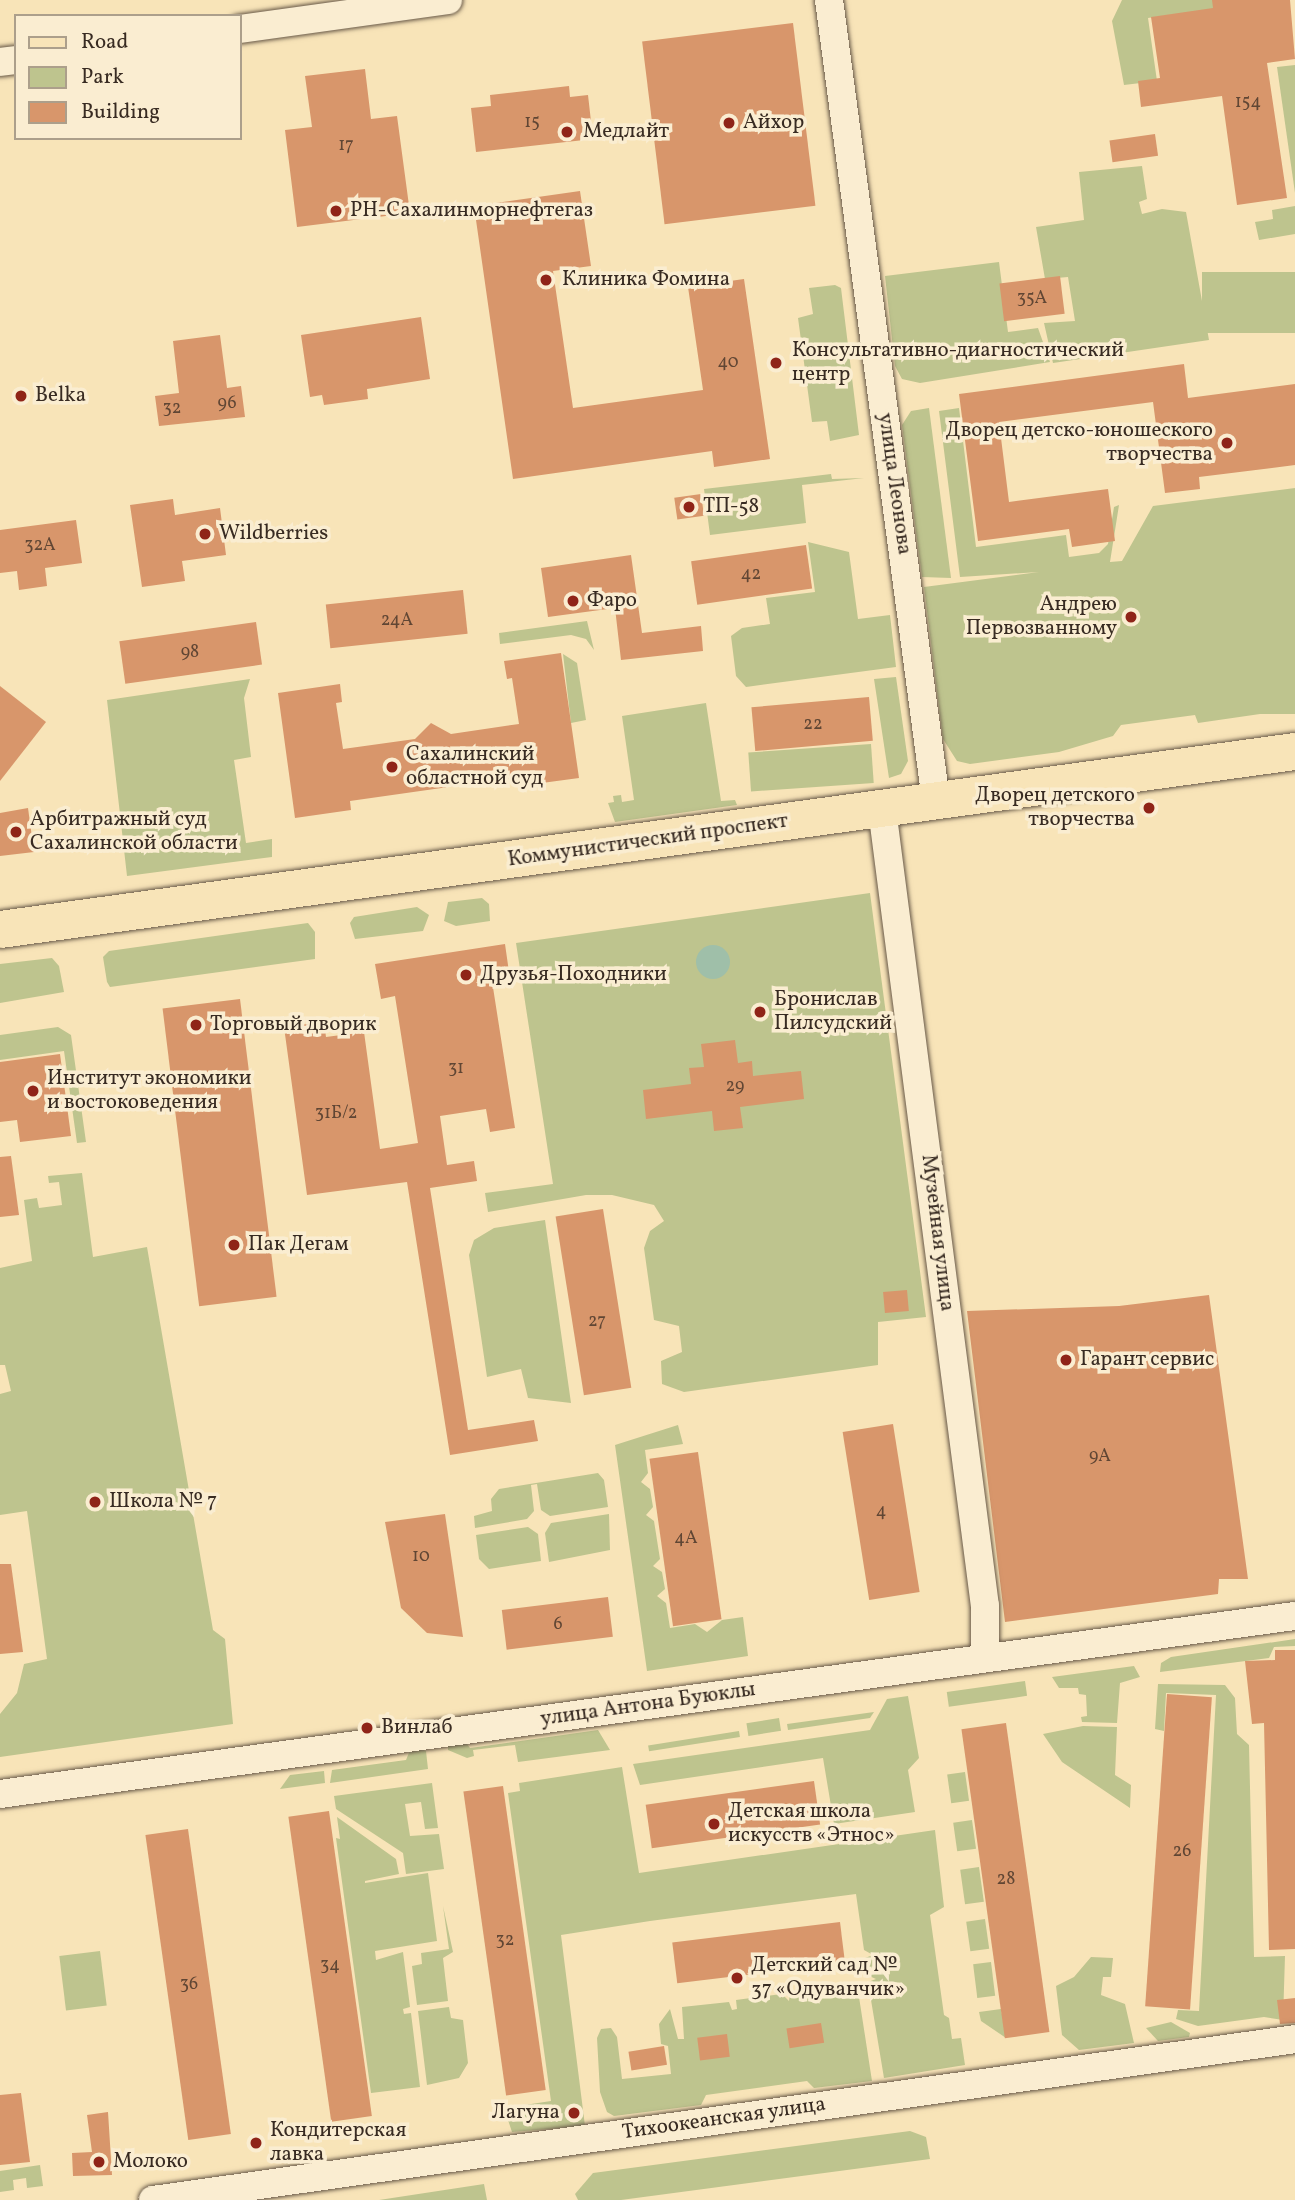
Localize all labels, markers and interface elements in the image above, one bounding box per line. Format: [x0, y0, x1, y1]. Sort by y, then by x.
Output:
legend [14, 14, 242, 140]
text: Road [81, 28, 128, 57]
text: Park [81, 63, 124, 92]
house number: 154 [1235, 92, 1261, 114]
text: Building [81, 98, 160, 127]
place label: Айхор [743, 110, 804, 136]
house number: 15 [524, 112, 540, 134]
marker: Айхор [721, 115, 737, 131]
place label: Медлайт [583, 119, 669, 145]
marker: Медлайт [557, 122, 577, 142]
house number: 17 [338, 135, 354, 157]
place label: РН-Сахалинморнефтегаз [350, 198, 593, 224]
marker: РН-Сахалинморнефтегаз [328, 203, 344, 219]
place label: Клиника Фомина [562, 267, 730, 293]
marker: Клиника Фомина [536, 270, 556, 290]
house number: 35А [1017, 288, 1047, 310]
place label: Консультативно-диагностический центр [792, 338, 1124, 388]
house number: 40 [717, 352, 739, 374]
marker: Консультативно-диагностический центр [766, 353, 786, 373]
place label: Belka [35, 383, 86, 409]
marker: Belka [13, 388, 29, 404]
house number: 96 [217, 393, 237, 415]
house number: 32 [163, 398, 181, 420]
street label: улица Леонова [872, 411, 916, 557]
place label: Дворец детско-юношеского творчества [945, 418, 1213, 468]
marker: Дворец детско-юношеского творчества [1219, 435, 1235, 451]
place label: ТП-58 [703, 494, 759, 520]
marker: ТП-58 [681, 499, 697, 515]
place label: Wildberries [219, 521, 328, 547]
marker: Wildberries [197, 526, 213, 542]
house number: 32А [24, 535, 56, 557]
house number: 42 [741, 564, 761, 586]
place label: Фаро [587, 588, 637, 614]
place label: Андрею Первозванному [966, 592, 1117, 642]
marker: Фаро [565, 593, 581, 609]
marker: Андрею Первозванному [1123, 609, 1139, 625]
house number: 24А [381, 610, 413, 632]
house number: 98 [181, 642, 199, 664]
house number: 22 [803, 714, 823, 736]
place label: Сахалинский областной суд [406, 742, 543, 792]
marker: Сахалинский областной суд [384, 759, 400, 775]
place label: Дворец детского творчества [975, 783, 1135, 833]
marker: Дворец детского творчества [1141, 800, 1157, 816]
place label: Арбитражный суд Сахалинской области [30, 807, 238, 857]
street label: Коммунистический проспект [506, 809, 790, 873]
marker: Арбитражный суд Сахалинской области [8, 824, 24, 840]
place label: Друзья-Походники [480, 962, 667, 988]
marker: Друзья-Походники [458, 967, 474, 983]
place label: Бронислав Пилсудский [774, 987, 892, 1037]
marker: Бронислав Пилсудский [752, 1004, 768, 1020]
place label: Торговый дворик [210, 1012, 376, 1038]
marker: Торговый дворик [188, 1017, 204, 1033]
house number: 31 [448, 1058, 464, 1080]
place label: Институт экономики и востоковедения [47, 1066, 251, 1116]
house number: 29 [726, 1076, 744, 1098]
marker: Институт экономики и востоковедения [25, 1083, 41, 1099]
house number: 31Б/2 [315, 1103, 357, 1125]
street label: Музейная улица [915, 1153, 959, 1313]
place label: Пак Дегам [248, 1232, 349, 1258]
marker: Пак Дегам [226, 1237, 242, 1253]
house number: 27 [588, 1311, 606, 1333]
place label: Гарант сервис [1080, 1347, 1214, 1373]
marker: Гарант сервис [1058, 1352, 1074, 1368]
house number: 9А [1089, 1446, 1111, 1468]
place label: Школа № 7 [109, 1489, 217, 1515]
marker: Школа № 7 [87, 1494, 103, 1510]
house number: 4 [876, 1501, 886, 1523]
house number: 4А [674, 1528, 698, 1550]
house number: 10 [412, 1546, 430, 1568]
house number: 6 [553, 1614, 563, 1636]
street label: улица Антона Буюклы [539, 1677, 757, 1733]
place label: Винлаб [381, 1715, 453, 1741]
marker: Винлаб [359, 1720, 375, 1736]
place label: Детская школа искусств «Этнос» [728, 1799, 895, 1849]
marker: Детская школа искусств «Этнос» [706, 1816, 722, 1832]
house number: 26 [1173, 1841, 1191, 1863]
house number: 28 [997, 1869, 1015, 1891]
house number: 32 [496, 1930, 514, 1952]
place label: Детский сад № 37 «Одуванчик» [751, 1953, 905, 2003]
house number: 34 [320, 1955, 340, 1977]
marker: Детский сад № 37 «Одуванчик» [729, 1970, 745, 1986]
house number: 36 [180, 1974, 198, 1996]
street label: Тихоокеанская улица [620, 2092, 828, 2146]
place label: Лагуна [492, 2100, 560, 2126]
marker: Лагуна [566, 2105, 582, 2121]
place label: Кондитерская лавка [270, 2118, 406, 2168]
marker: Кондитерская лавка [248, 2135, 264, 2151]
place label: Молоко [113, 2149, 188, 2175]
marker: Молоко [91, 2154, 107, 2170]

